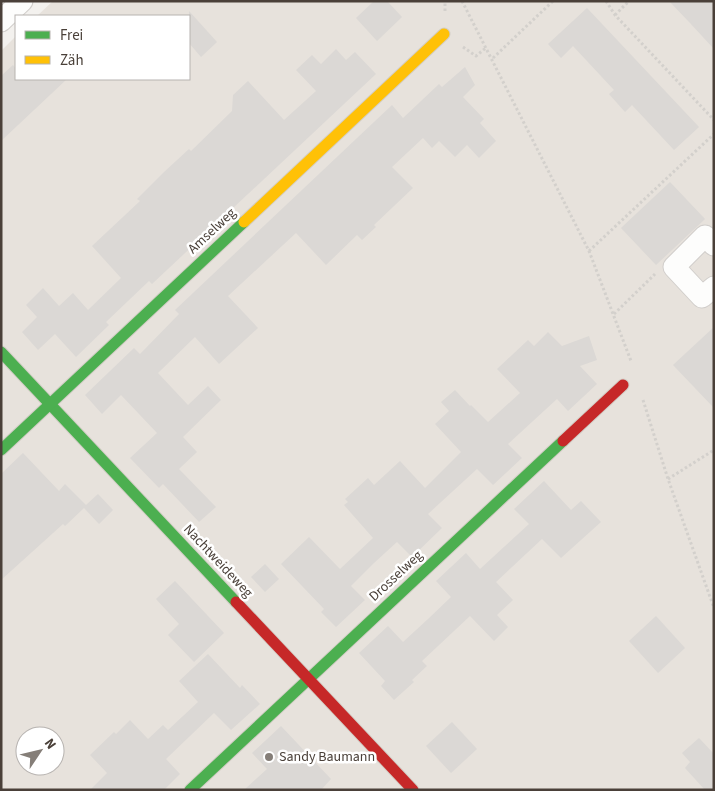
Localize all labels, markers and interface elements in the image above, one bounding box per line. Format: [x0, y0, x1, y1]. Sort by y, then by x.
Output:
legend [15, 15, 190, 80]
text: Frei [60, 25, 83, 46]
text: Zäh [60, 50, 84, 71]
street label: Amselweg [183, 203, 241, 259]
street label: Nachtweideweg [179, 520, 257, 602]
street label: Drosselweg [365, 546, 427, 606]
north arrow [15, 726, 65, 776]
text: N [39, 735, 61, 754]
place label: Sandy Baumann [279, 747, 375, 767]
marker: Sandy Baumann [263, 751, 275, 763]

